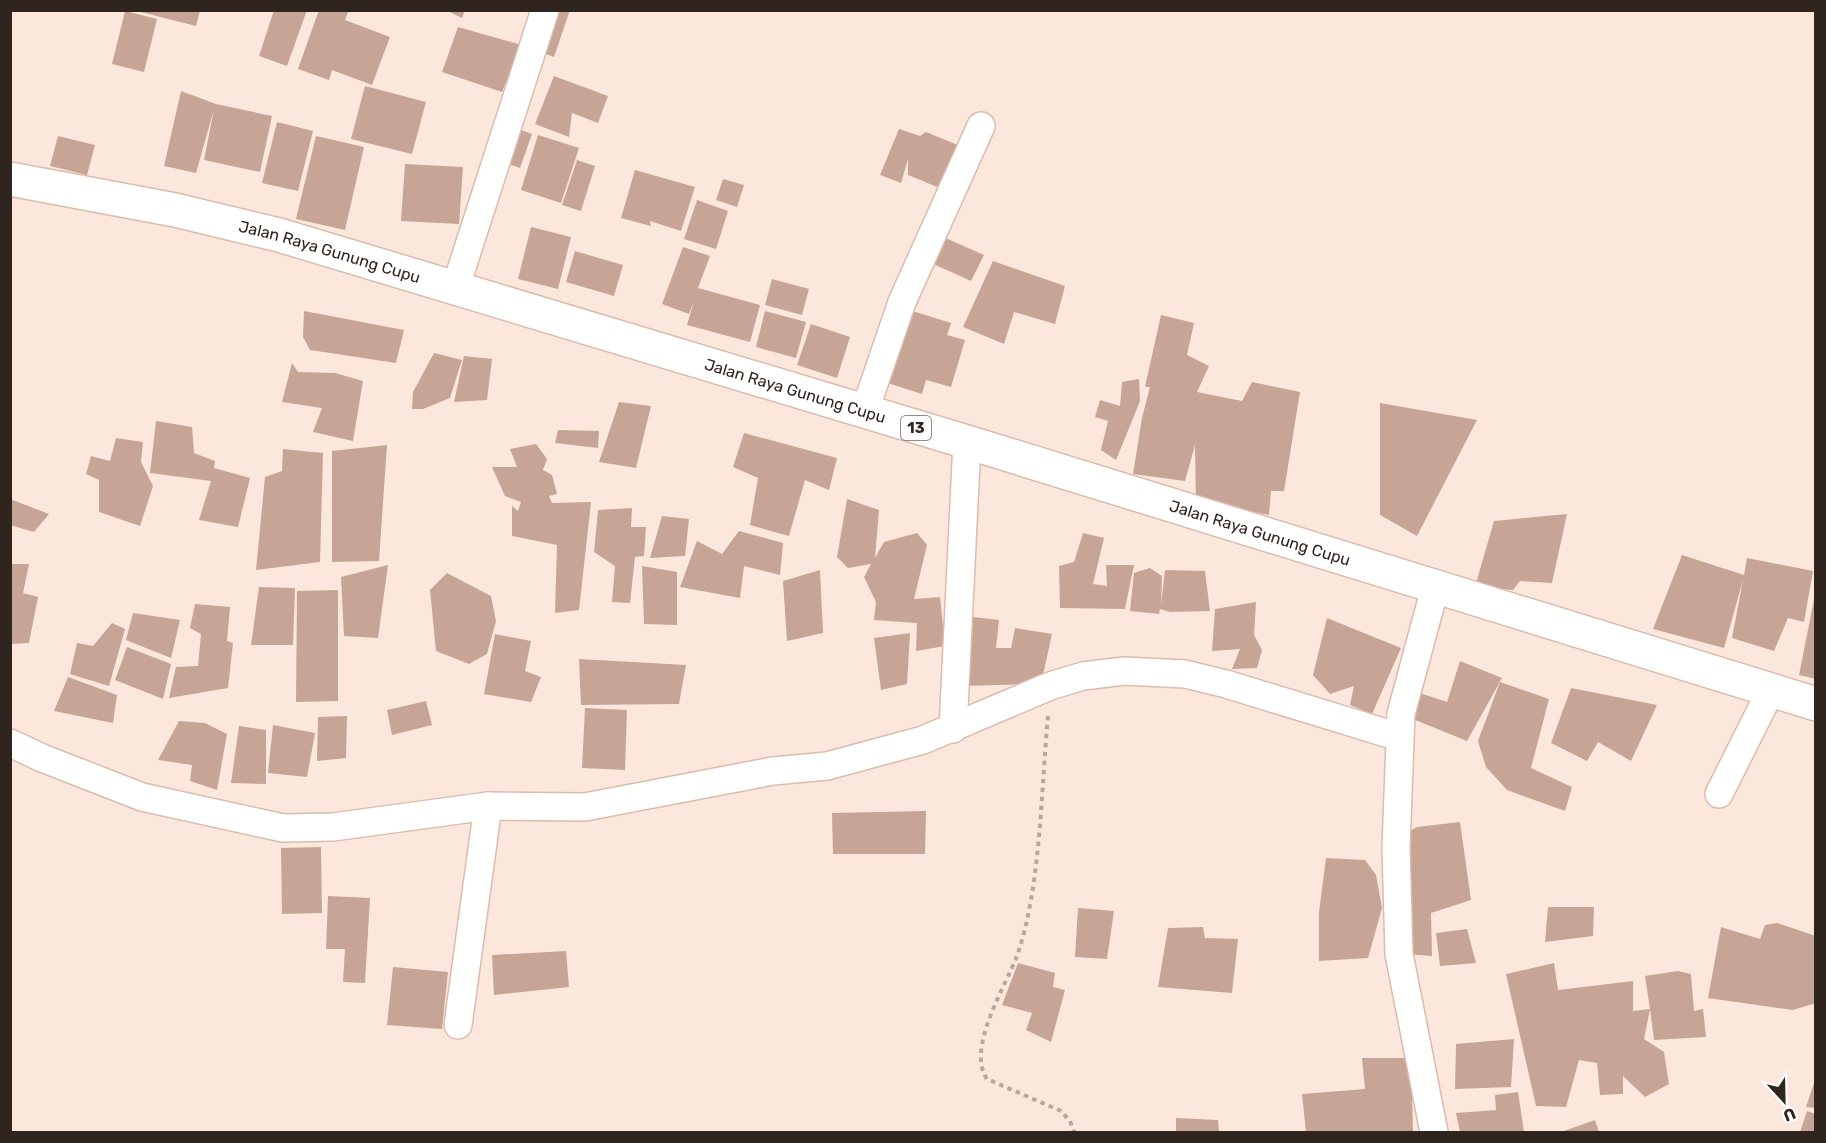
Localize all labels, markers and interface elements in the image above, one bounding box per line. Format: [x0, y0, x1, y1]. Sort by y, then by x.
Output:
street label: Jalan Raya Gunung Cupu [237, 217, 423, 287]
street label: Jalan Raya Gunung Cupu [702, 355, 888, 427]
road number: 13 [901, 416, 931, 440]
street label: Jalan Raya Gunung Cupu [1167, 496, 1353, 570]
north arrow [1754, 1071, 1814, 1131]
text: U [1780, 1103, 1798, 1125]

